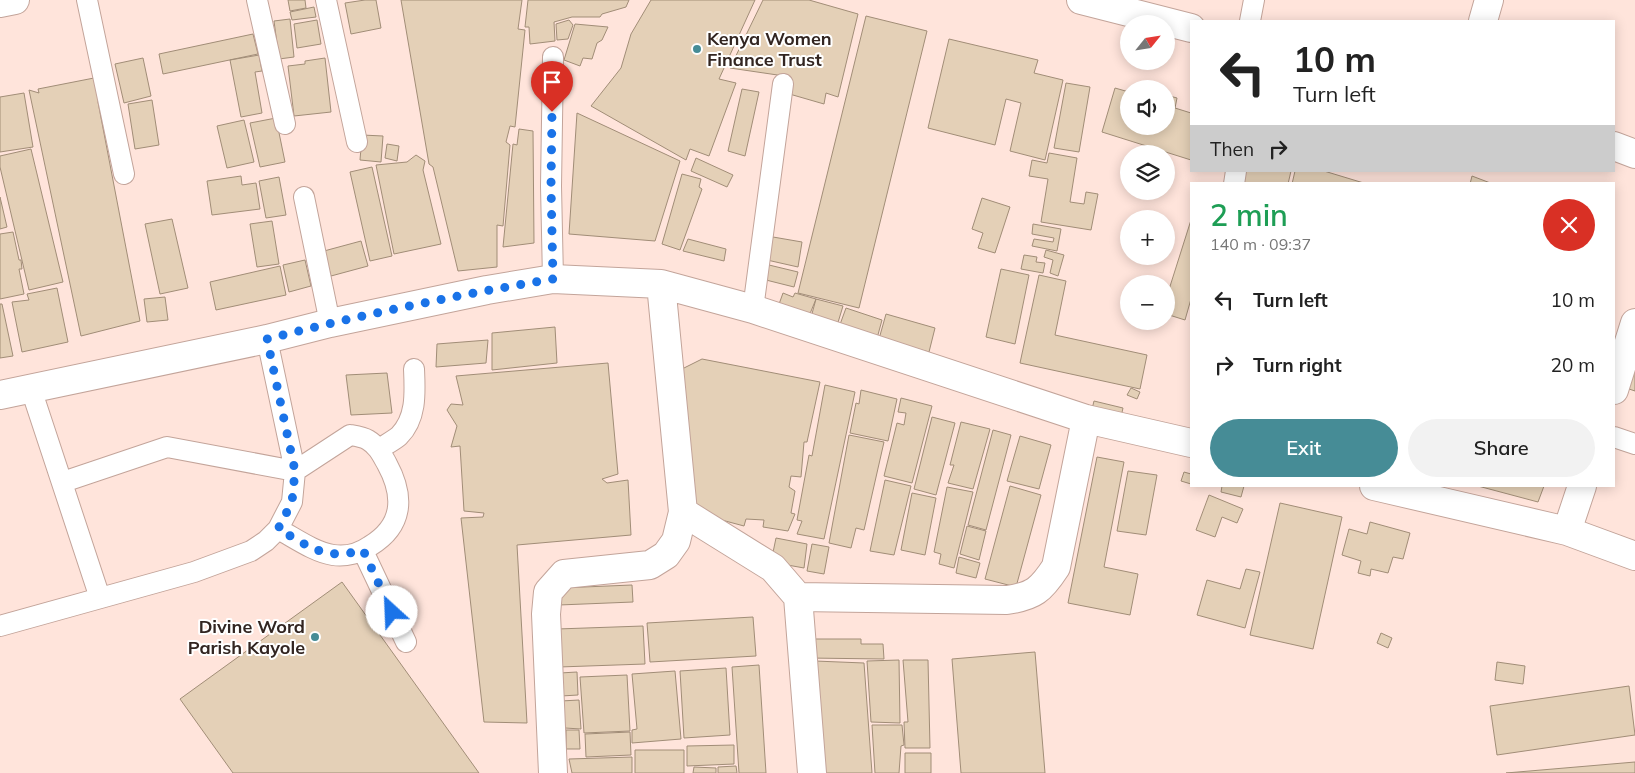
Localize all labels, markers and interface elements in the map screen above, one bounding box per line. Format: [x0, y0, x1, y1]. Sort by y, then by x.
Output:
north arrow [1120, 15, 1175, 70]
map controls [1120, 15, 1175, 330]
place label: Kenya Women Finance Trust [707, 27, 832, 71]
text: 10 m [1293, 37, 1376, 81]
icon: left [1210, 40, 1275, 105]
marker: Kenya Women Finance Trust [691, 43, 703, 55]
pin [531, 61, 573, 112]
icon: arrive [538, 68, 566, 96]
button: sound [1120, 80, 1175, 135]
text: Turn left [1293, 80, 1376, 108]
icon: right [1264, 135, 1292, 163]
text: Then [1210, 137, 1254, 161]
button: layers [1120, 145, 1175, 200]
text: 2 min [1210, 196, 1288, 234]
button: close [1543, 199, 1595, 251]
button: + [1120, 210, 1175, 265]
text: 140 m · 09:37 [1210, 234, 1311, 254]
button: − [1120, 275, 1175, 330]
icon: left [1210, 286, 1238, 314]
text: Turn left [1253, 288, 1328, 312]
text: 10 m [1551, 288, 1595, 312]
icon: right [1210, 351, 1238, 379]
text: Turn right [1253, 353, 1342, 377]
text: 20 m [1551, 353, 1595, 377]
button: Exit [1210, 419, 1398, 477]
button: Share [1408, 419, 1595, 477]
position arrow [365, 585, 417, 637]
place label: Divine Word Parish Kayole [188, 615, 305, 659]
marker: Divine Word Parish Kayole [309, 631, 321, 643]

